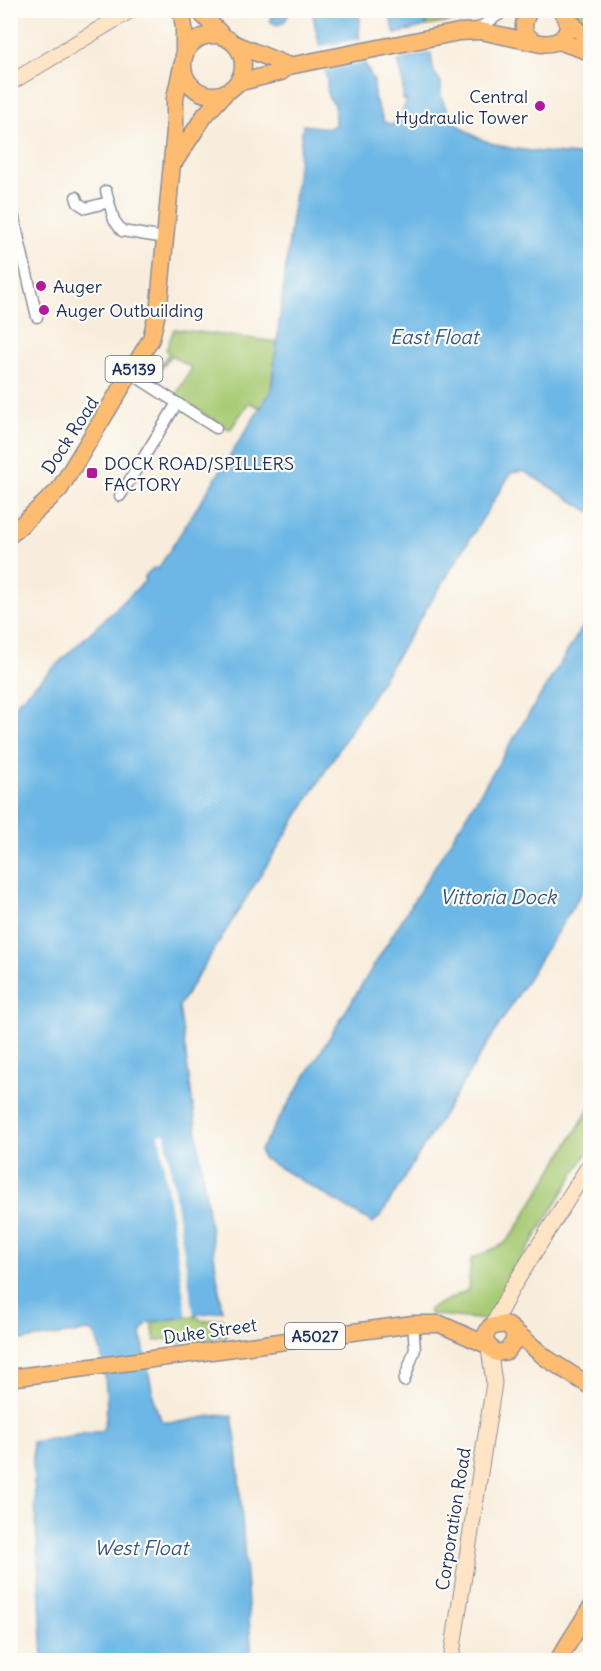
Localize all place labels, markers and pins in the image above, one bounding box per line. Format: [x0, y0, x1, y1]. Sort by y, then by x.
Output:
place label: Central Hydraulic Tower [395, 85, 529, 129]
marker: Central Hydraulic Tower [533, 99, 547, 113]
place label: Auger [53, 275, 103, 298]
marker: Auger [34, 279, 48, 293]
place label: Auger Outbuilding [56, 299, 203, 322]
marker: Auger Outbuilding [37, 303, 51, 317]
place label: DOCK ROAD/SPILLERS FACTORY [104, 452, 294, 496]
marker: DOCK ROAD/SPILLERS FACTORY [85, 466, 99, 480]

